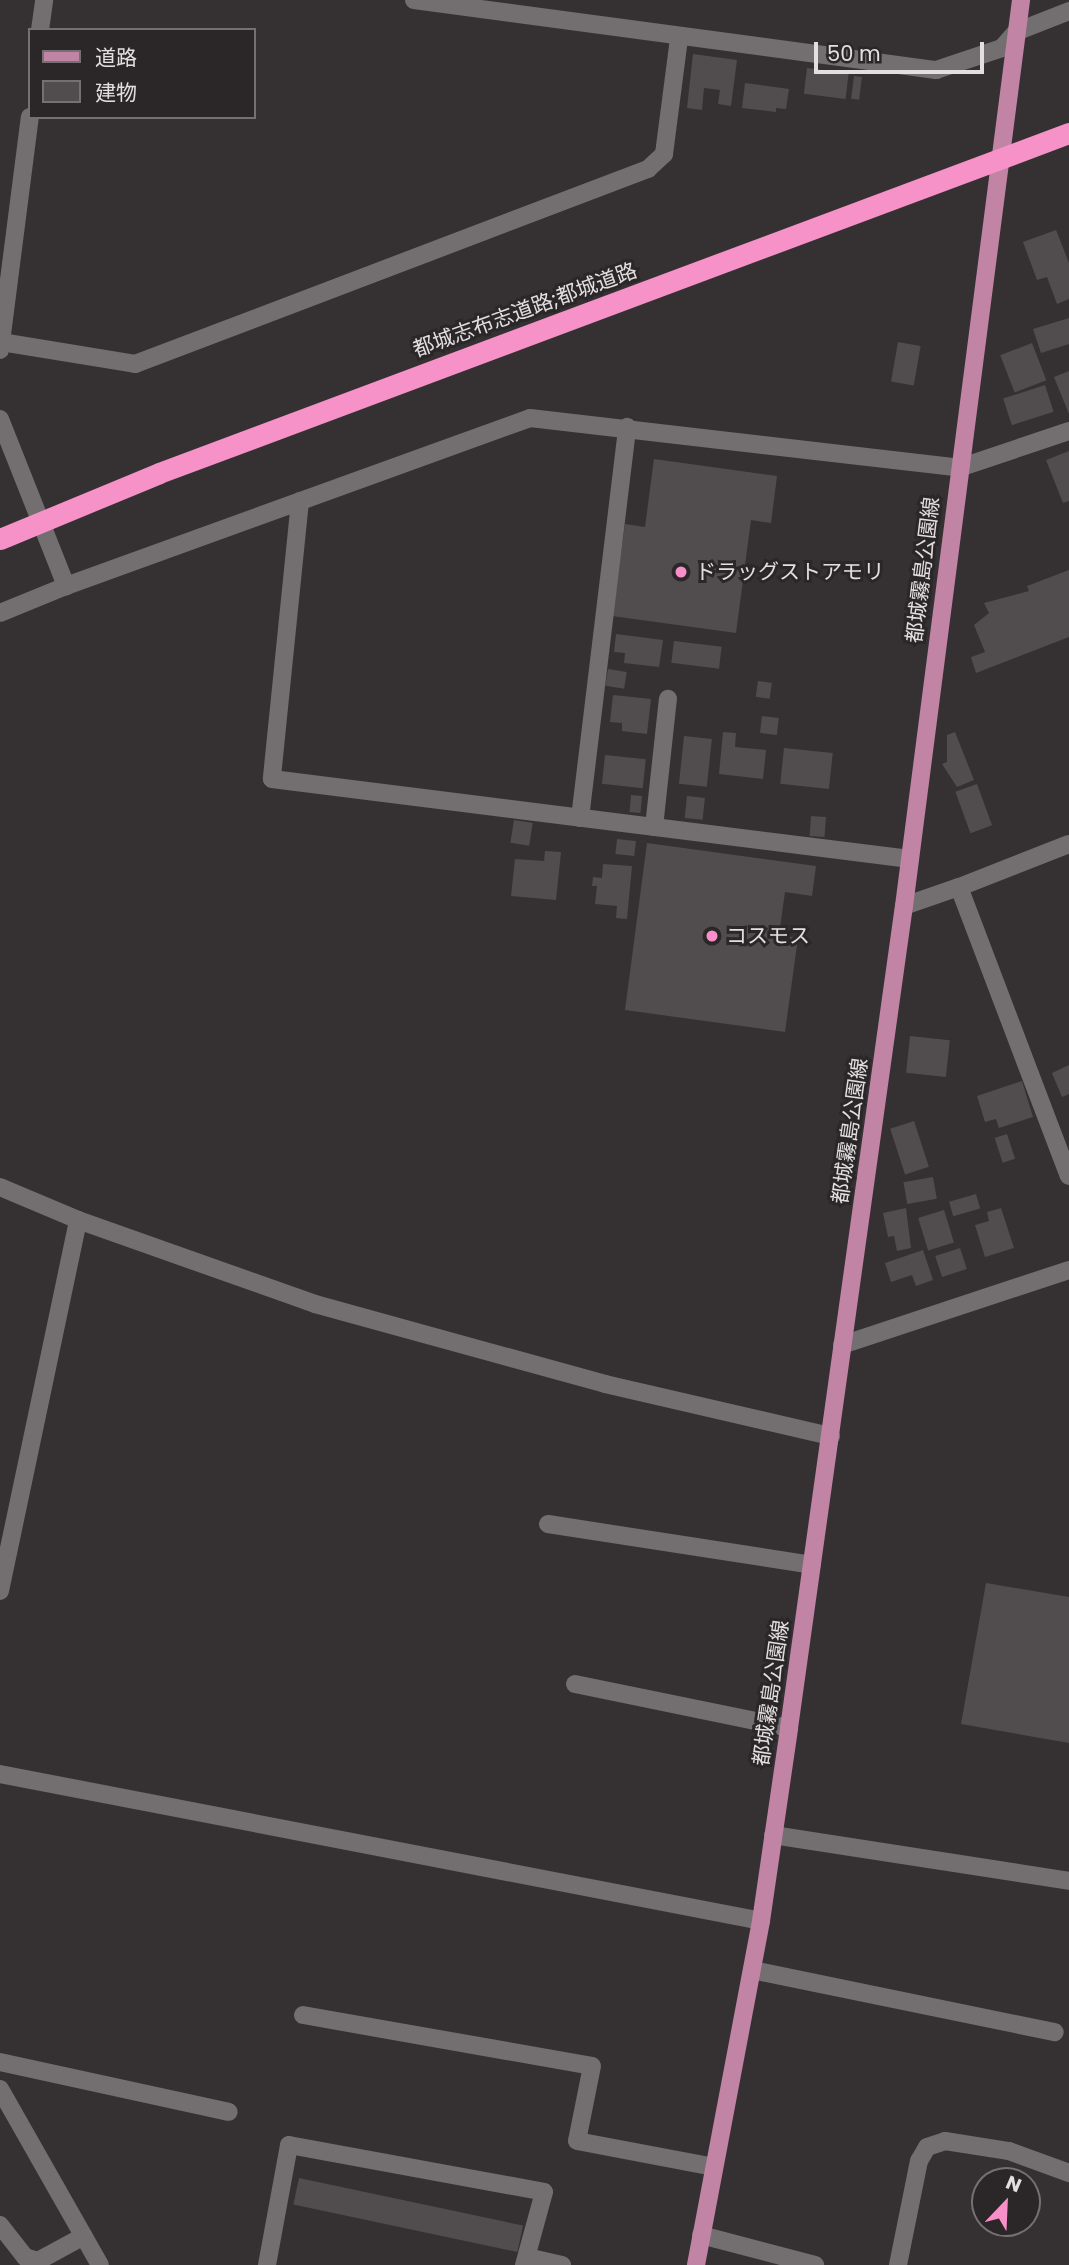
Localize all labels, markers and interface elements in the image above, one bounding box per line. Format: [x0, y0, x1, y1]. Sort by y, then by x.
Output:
legend [28, 28, 256, 119]
scale bar [817, 28, 987, 72]
text: 50 m [827, 39, 881, 68]
text: 道路 [95, 43, 137, 72]
text: 建物 [95, 78, 137, 107]
street label: 都城志布志道路;都城道路 [410, 258, 640, 362]
street label: 都城霧島公園線 [902, 496, 944, 644]
place label: ドラッグストアモリ [695, 559, 884, 585]
marker: ドラッグストアモリ [673, 564, 689, 580]
place label: コスモス [726, 923, 810, 949]
marker: コスモス [704, 928, 720, 944]
street label: 都城霧島公園線 [827, 1056, 873, 1206]
street label: 都城霧島公園線 [748, 1618, 794, 1768]
north arrow [971, 2167, 1041, 2237]
text: N [1002, 2169, 1025, 2199]

